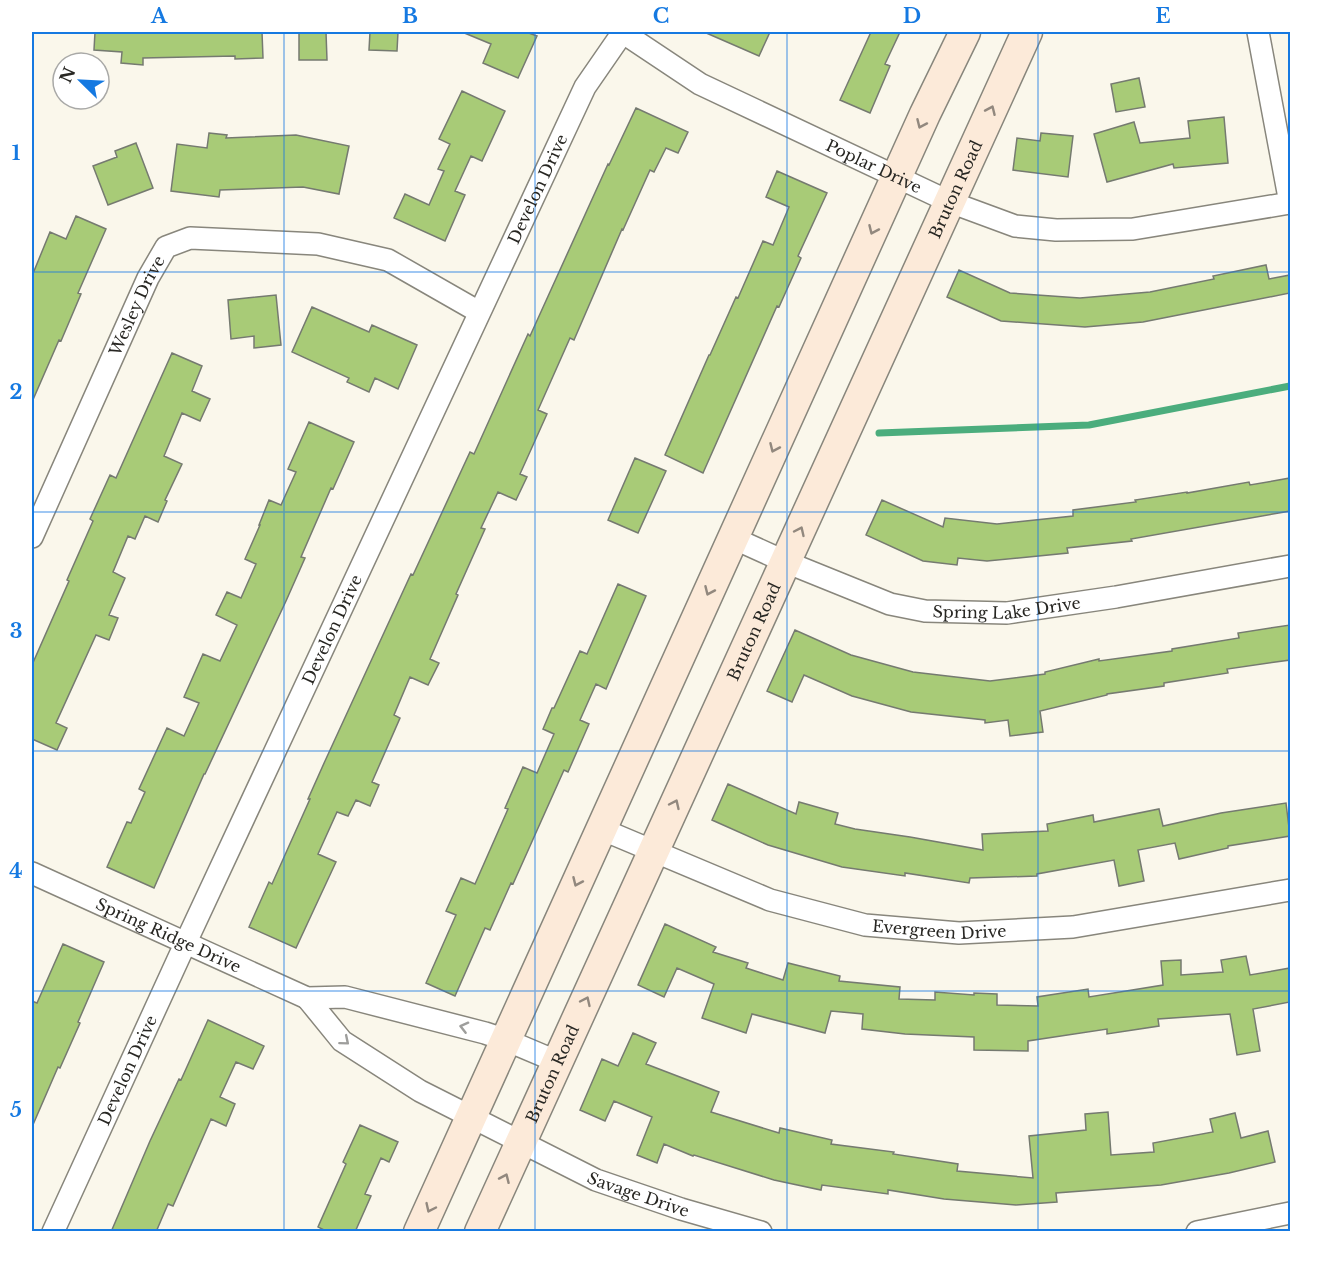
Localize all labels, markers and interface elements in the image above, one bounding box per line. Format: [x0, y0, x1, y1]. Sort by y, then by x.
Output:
text: A [150, 4, 168, 28]
text: B [402, 4, 418, 28]
text: C [653, 4, 669, 28]
text: D [903, 4, 921, 28]
text: E [1155, 4, 1171, 28]
north arrow [51, 51, 111, 111]
text: N [55, 64, 79, 86]
one-way arrow [984, 105, 996, 116]
one-way arrow [916, 117, 928, 128]
street label: Develon Drive [503, 131, 572, 247]
street label: Poplar Drive [823, 135, 925, 197]
street label: Bruton Road [924, 137, 986, 241]
text: 1 [12, 141, 21, 165]
one-way arrow [868, 223, 880, 234]
street label: Wesley Drive [104, 252, 169, 360]
text: 2 [9, 380, 23, 404]
one-way arrow [770, 441, 782, 452]
one-way arrow [792, 527, 804, 538]
street label: Develon Drive [298, 571, 366, 687]
street label: Bruton Road [723, 579, 785, 684]
one-way arrow [704, 585, 716, 596]
street label: Spring Lake Drive [932, 592, 1082, 623]
text: 3 [10, 619, 22, 643]
one-way arrow [668, 800, 680, 811]
text: 4 [9, 859, 23, 883]
one-way arrow [573, 875, 585, 886]
street label: Spring Ridge Drive [93, 893, 244, 977]
street label: Evergreen Drive [871, 916, 1007, 943]
one-way arrow [578, 996, 590, 1007]
street label: Develon Drive [93, 1012, 161, 1128]
street label: Bruton Road [521, 1021, 583, 1126]
one-way arrow [459, 1022, 469, 1035]
one-way arrow [338, 1034, 349, 1045]
text: 5 [10, 1098, 22, 1122]
street label: Savage Drive [584, 1167, 692, 1221]
one-way arrow [497, 1174, 509, 1185]
one-way arrow [425, 1201, 437, 1212]

